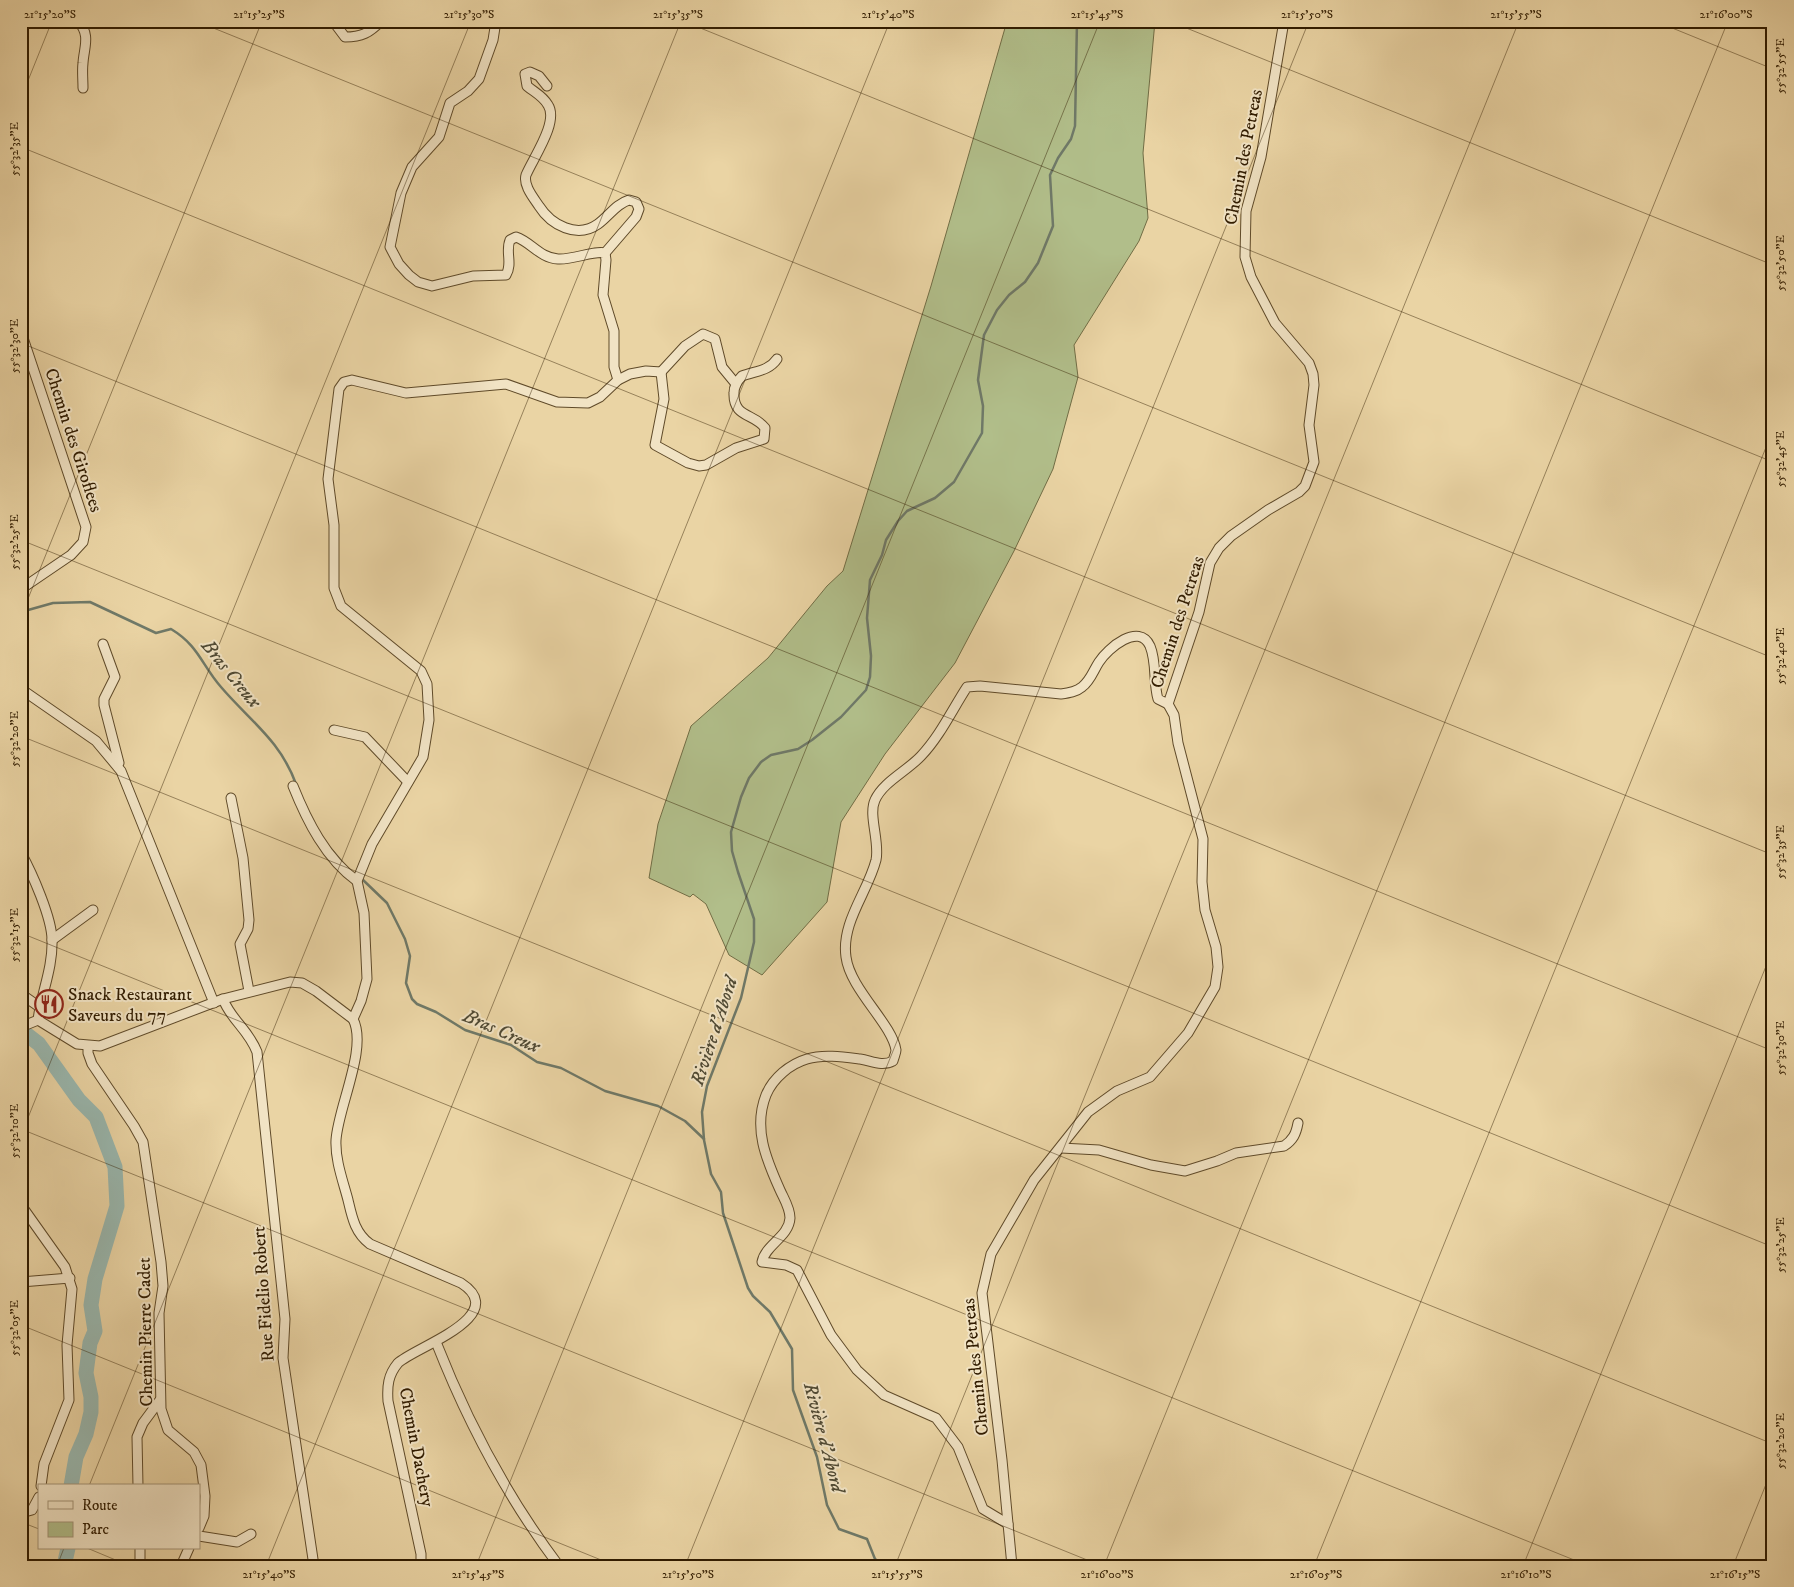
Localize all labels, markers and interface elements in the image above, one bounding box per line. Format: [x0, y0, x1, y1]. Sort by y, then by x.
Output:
text: 21°15'20"S [24, 7, 76, 22]
text: 21°15'25"S [233, 7, 285, 22]
text: 21°15'30"S [444, 7, 494, 22]
text: 21°15'35"S [653, 7, 703, 22]
text: 21°15'40"S [861, 7, 915, 22]
text: 21°15'45"S [1071, 7, 1123, 22]
text: 21°15'50"S [1281, 7, 1333, 22]
text: 21°15'55"S [1490, 7, 1542, 22]
text: 21°16'00"S [1700, 7, 1752, 22]
text: 55°32'55"E [1773, 38, 1788, 94]
street label: Chemin des Petreas [1220, 87, 1268, 227]
text: 55°32'35"E [7, 121, 22, 176]
text: 55°32'50"E [1773, 234, 1788, 291]
text: 55°32'30"E [7, 318, 22, 373]
street label: Chemin des Giroflees [39, 365, 107, 515]
text: 55°32'45"E [1773, 430, 1788, 487]
text: 55°32'25"E [7, 514, 22, 570]
street label: Chemin des Petreas [1146, 553, 1210, 691]
text: 55°32'40"E [1773, 627, 1788, 685]
water label: Bras Creux [196, 634, 266, 714]
text: 55°32'20"E [7, 710, 22, 767]
text: 55°32'35"E [1773, 824, 1788, 879]
text: 55°32'15"E [7, 908, 22, 962]
water label: Rivière d'Abord [686, 972, 744, 1089]
place label: Snack Restaurant Saveurs du 77 [68, 984, 192, 1027]
restaurant icon: Snack Restaurant Saveurs du 77 [34, 989, 64, 1019]
water label: Bras Creux [459, 1004, 544, 1059]
text: 55°32'30"E [1773, 1020, 1788, 1075]
text: 55°32'10"E [7, 1103, 22, 1158]
text: 55°32'25"E [1773, 1217, 1788, 1273]
street label: Rue Fidelio Robert [248, 1225, 280, 1362]
street label: Chemin Pierre Cadet [134, 1257, 158, 1407]
street label: Chemin des Petreas [958, 1297, 994, 1437]
text: 55°32'05"E [7, 1299, 22, 1356]
water label: Rivière d'Abord [798, 1379, 850, 1498]
street label: Chemin Dachery [394, 1386, 438, 1509]
text: 55°32'20"E [1773, 1412, 1788, 1469]
legend [38, 1484, 200, 1550]
text: Route [82, 1496, 117, 1515]
text: Parc [82, 1520, 110, 1539]
text: 21°15'40"S [242, 1567, 296, 1582]
text: 21°15'45"S [452, 1567, 504, 1582]
text: 21°15'50"S [662, 1567, 714, 1582]
text: 21°15'55"S [871, 1567, 923, 1582]
text: 21°16'00"S [1081, 1567, 1133, 1582]
text: 21°16'05"S [1290, 1567, 1342, 1582]
text: 21°16'10"S [1501, 1567, 1551, 1582]
text: 21°16'15"S [1710, 1567, 1760, 1582]

